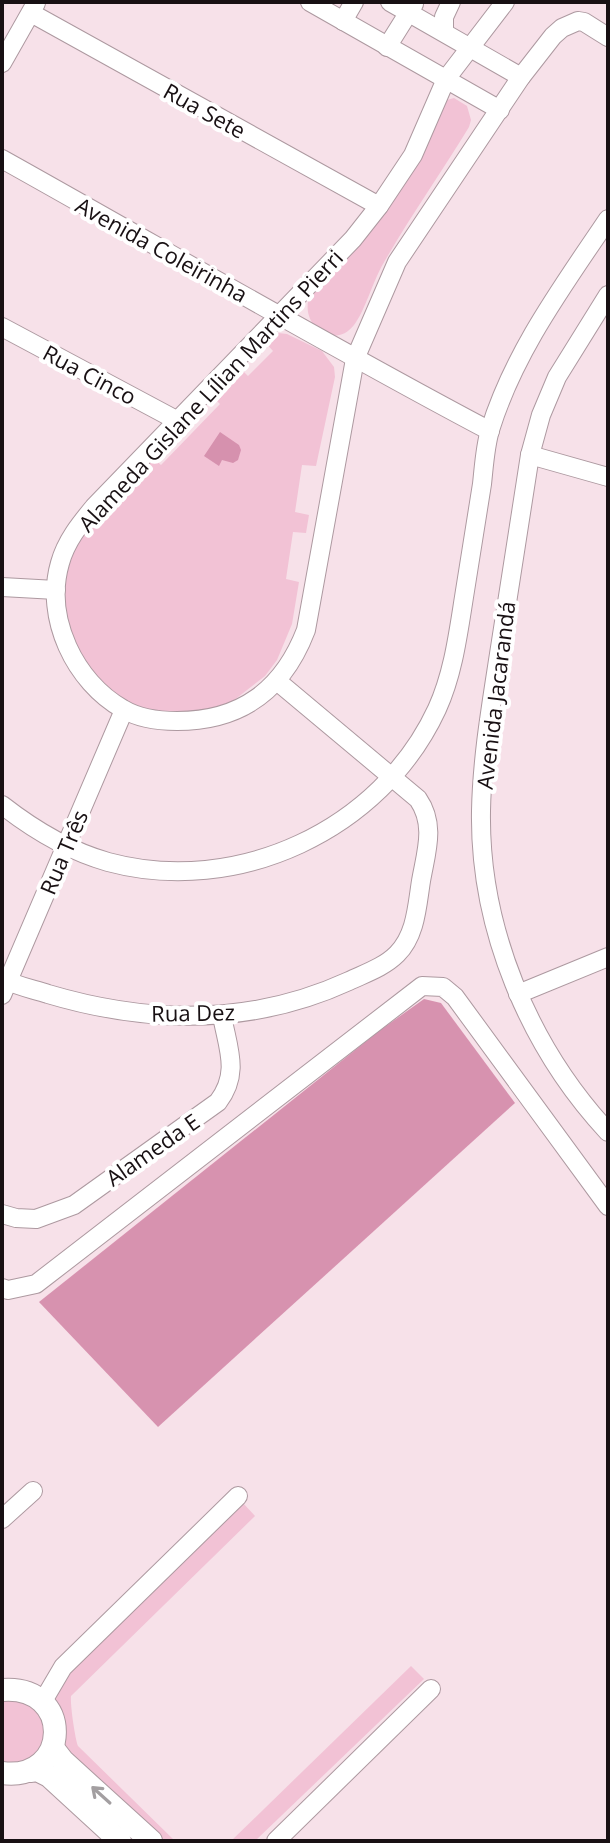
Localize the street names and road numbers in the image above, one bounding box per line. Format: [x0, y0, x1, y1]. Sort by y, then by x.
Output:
street label: Rua Sete [159, 75, 251, 145]
street label: Avenida Coleirinha [71, 189, 253, 309]
street label: Alameda Gislane Lílian Martins Pierri [71, 242, 349, 538]
street label: Rua Cinco [38, 337, 142, 411]
street label: Avenida Jacarandá [469, 599, 521, 791]
street label: Rua Três [32, 805, 94, 899]
street label: Rua Dez [151, 996, 235, 1028]
street label: Alameda E [99, 1106, 205, 1192]

